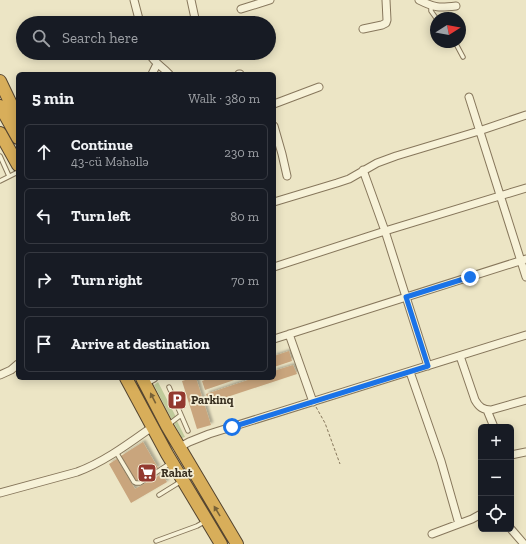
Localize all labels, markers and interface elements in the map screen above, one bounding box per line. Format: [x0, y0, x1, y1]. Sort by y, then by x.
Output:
north arrow [430, 12, 466, 48]
search box [16, 16, 276, 60]
icon: search [30, 27, 52, 49]
text: Search here [62, 29, 138, 47]
text: 5 min [32, 88, 74, 108]
text: Walk · 380 m [188, 91, 260, 106]
text: Continue [71, 136, 133, 154]
icon: ahead [33, 141, 55, 163]
text: 230 m [224, 145, 259, 160]
text: 43-cü Məhəllə [71, 154, 149, 169]
icon: left [33, 205, 55, 227]
text: Turn left [71, 207, 131, 225]
text: 80 m [230, 209, 259, 224]
route end [461, 268, 479, 286]
icon: right [33, 269, 55, 291]
text: Turn right [71, 271, 142, 289]
text: 70 m [231, 273, 259, 288]
icon: arrive [33, 333, 55, 355]
text: Arrive at destination [71, 335, 210, 353]
parking icon: Parkinq [166, 389, 188, 411]
one-way arrow [149, 392, 156, 404]
place label: Parkinq [191, 393, 234, 407]
route start [223, 418, 241, 436]
map controls [478, 424, 514, 532]
button: + [478, 424, 514, 460]
button: − [478, 460, 514, 496]
supermarket icon: Rahat [136, 462, 158, 484]
place label: Rahat [161, 466, 193, 480]
button: locate [478, 496, 514, 532]
one-way arrow [214, 505, 221, 517]

